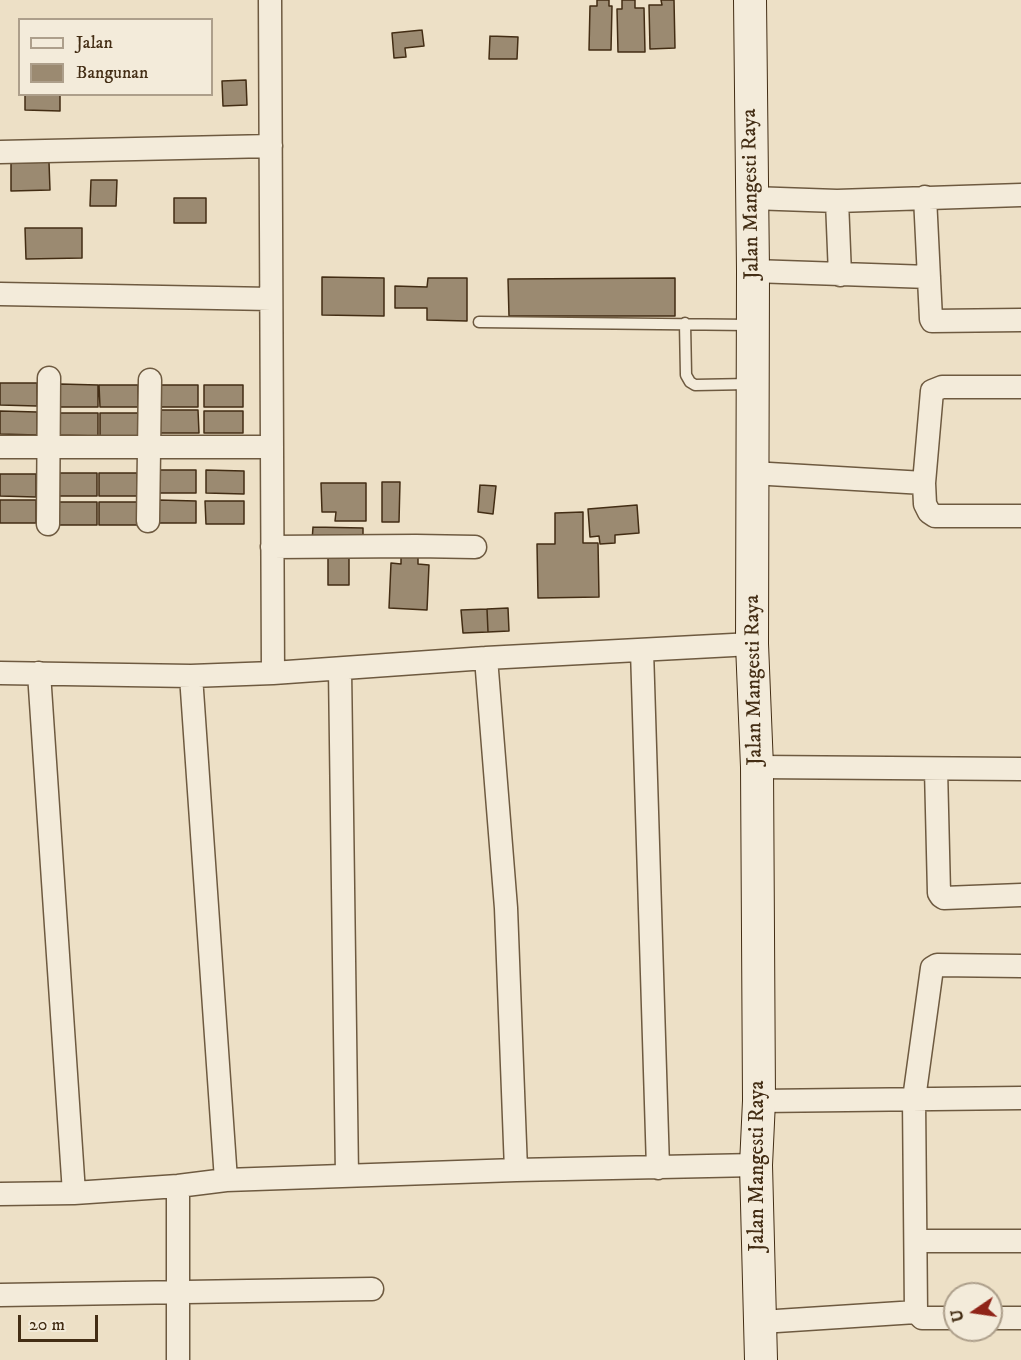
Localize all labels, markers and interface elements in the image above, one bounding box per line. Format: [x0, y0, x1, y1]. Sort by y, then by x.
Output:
legend [18, 18, 213, 96]
text: Jalan [76, 32, 113, 54]
text: Bangunan [76, 62, 148, 84]
street label: Jalan Mangesti Raya [738, 108, 766, 280]
street label: Jalan Mangesti Raya [741, 594, 769, 766]
street label: Jalan Mangesti Raya [746, 1081, 772, 1251]
north arrow [943, 1282, 1003, 1342]
scale bar [21, 1303, 100, 1341]
text: U [946, 1307, 969, 1324]
text: 20 m [29, 1314, 65, 1336]

